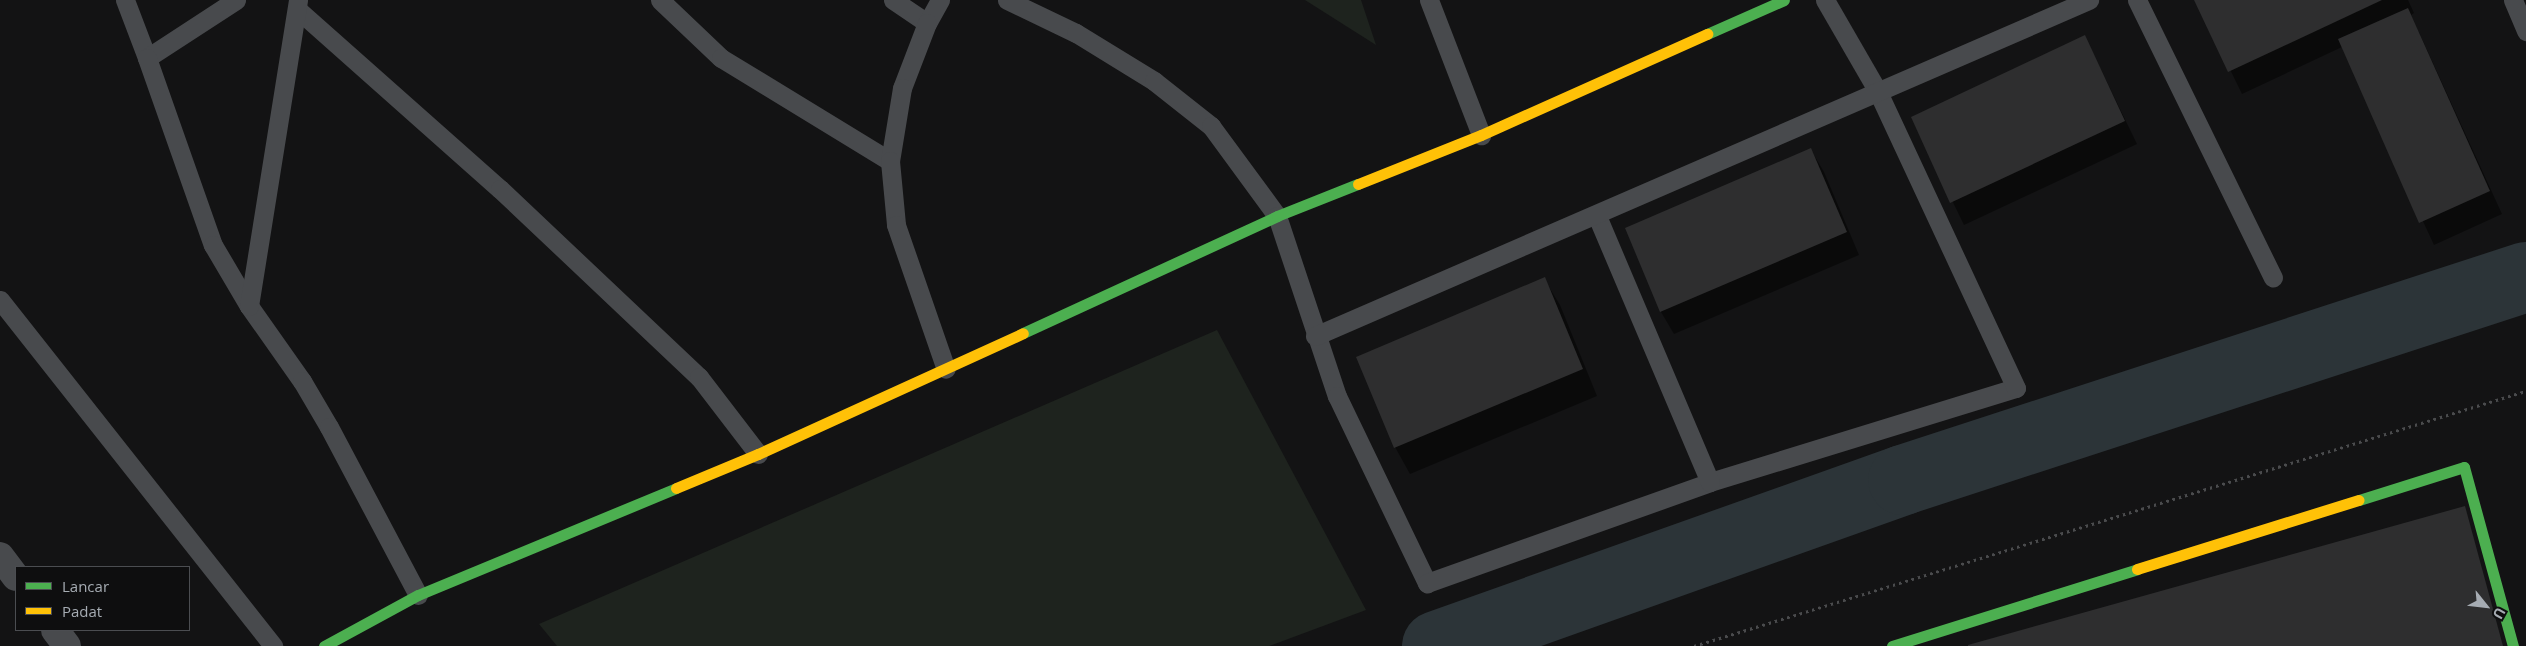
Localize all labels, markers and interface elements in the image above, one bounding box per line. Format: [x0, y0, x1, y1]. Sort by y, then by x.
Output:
legend [15, 566, 190, 631]
text: Lancar [62, 576, 109, 596]
north arrow [2461, 581, 2511, 631]
text: Padat [62, 601, 102, 621]
text: U [2489, 604, 2510, 623]

